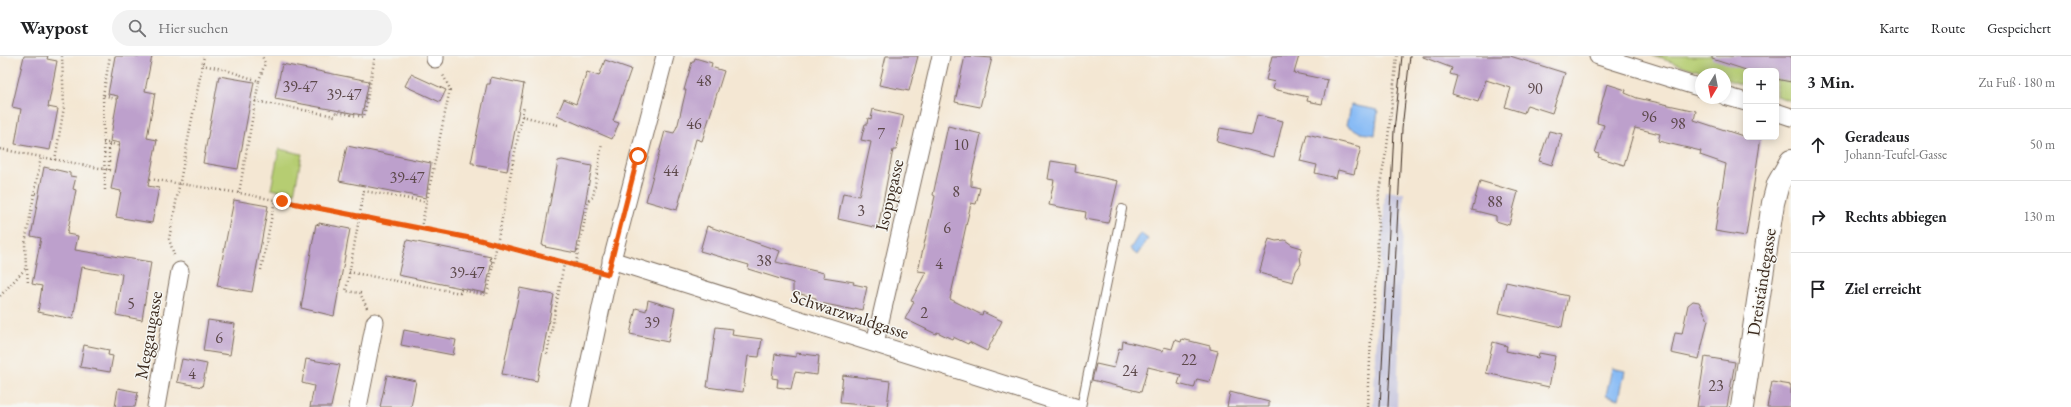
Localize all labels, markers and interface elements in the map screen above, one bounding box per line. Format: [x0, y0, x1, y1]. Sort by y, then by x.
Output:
search box [112, 10, 392, 46]
text: Waypost [20, 15, 88, 40]
icon: search [126, 17, 148, 39]
text: Hier suchen [158, 18, 228, 37]
text: Karte [1879, 19, 1909, 37]
text: Route [1931, 19, 1965, 37]
text: Gespeichert [1987, 19, 2051, 37]
north arrow [1695, 68, 1731, 104]
map controls [1743, 68, 1779, 140]
button: + [1743, 68, 1779, 104]
house number: 48 [696, 70, 712, 91]
text: 3 Min. [1807, 71, 1854, 93]
text: Zu Fuß · 180 m [1978, 74, 2055, 91]
house number: 39-47 [282, 76, 318, 97]
house number: 90 [1527, 78, 1543, 99]
house number: 39-47 [326, 84, 362, 105]
button: − [1743, 104, 1779, 140]
house number: 96 [1641, 106, 1657, 127]
house number: 46 [686, 113, 702, 134]
house number: 98 [1670, 113, 1686, 134]
house number: 7 [877, 123, 885, 144]
text: Geradeaus [1845, 127, 1909, 146]
house number: 10 [953, 134, 969, 155]
icon: ahead [1807, 134, 1829, 156]
text: 50 m [2030, 136, 2055, 153]
text: Johann-Teufel-Gasse [1845, 146, 1947, 163]
route start [629, 147, 647, 165]
street label: Isoppgasse [870, 157, 908, 233]
house number: 44 [663, 160, 679, 181]
house number: 39-47 [389, 167, 425, 188]
house number: 8 [952, 181, 960, 202]
house number: 88 [1487, 191, 1503, 212]
route end [273, 192, 291, 210]
house number: 3 [857, 200, 865, 221]
icon: right [1807, 206, 1829, 228]
text: Rechts abbiegen [1845, 207, 1947, 226]
text: 130 m [2024, 208, 2055, 225]
house number: 6 [943, 217, 951, 238]
street label: Dreiständegasse [1741, 226, 1781, 338]
house number: 38 [756, 250, 772, 271]
house number: 4 [935, 253, 943, 274]
house number: 39-47 [449, 262, 485, 283]
icon: arrive [1807, 278, 1829, 300]
text: Ziel erreicht [1845, 279, 1921, 298]
street label: Schwarzwaldgasse [788, 284, 912, 344]
street label: Meggaugasse [129, 289, 167, 381]
house number: 5 [127, 293, 135, 314]
house number: 2 [920, 302, 928, 323]
house number: 39 [644, 312, 660, 333]
house number: 6 [215, 327, 223, 348]
house number: 22 [1181, 349, 1197, 370]
house number: 24 [1122, 360, 1138, 381]
house number: 4 [188, 363, 196, 384]
house number: 23 [1708, 375, 1724, 396]

